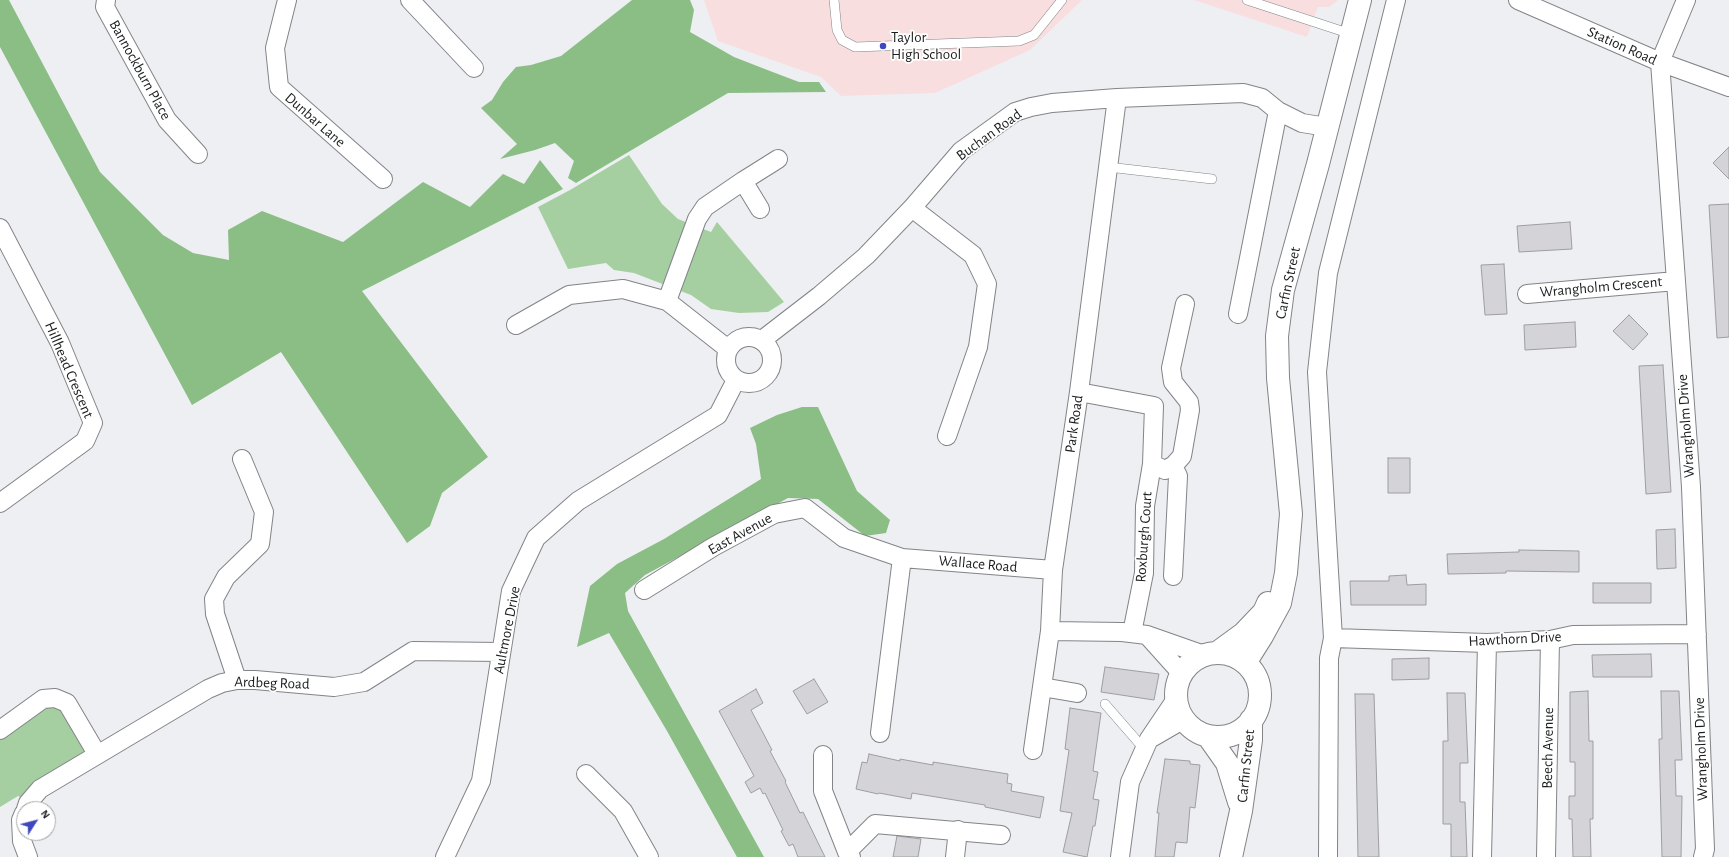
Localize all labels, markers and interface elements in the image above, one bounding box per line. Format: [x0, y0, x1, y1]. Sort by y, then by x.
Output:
street label: Bannockburn Place [105, 17, 175, 123]
street label: Station Road [1584, 23, 1660, 69]
place label: Taylor High School [891, 28, 961, 63]
marker: Taylor High School [878, 41, 888, 51]
street label: Dunbar Lane [281, 89, 349, 151]
street label: Buchan Road [953, 105, 1025, 165]
street label: Carfin Street [1272, 245, 1304, 321]
street label: Wrangholm Crescent [1539, 273, 1663, 301]
street label: Hillhead Crescent [41, 319, 97, 421]
street label: Wrangholm Drive [1673, 374, 1699, 478]
street label: Park Road [1061, 394, 1087, 454]
street label: Roxburgh Court [1132, 491, 1156, 583]
street label: East Avenue [705, 509, 775, 559]
street label: Wallace Road [938, 552, 1018, 576]
street label: Aultmore Drive [490, 585, 524, 675]
street label: Hawthorn Drive [1468, 628, 1562, 650]
street label: Ardbeg Road [234, 673, 310, 693]
street label: Wrangholm Drive [1690, 697, 1712, 801]
street label: Beech Avenue [1538, 707, 1558, 789]
street label: Carfin Street [1233, 729, 1259, 803]
north arrow [16, 801, 56, 841]
text: N [39, 808, 52, 821]

